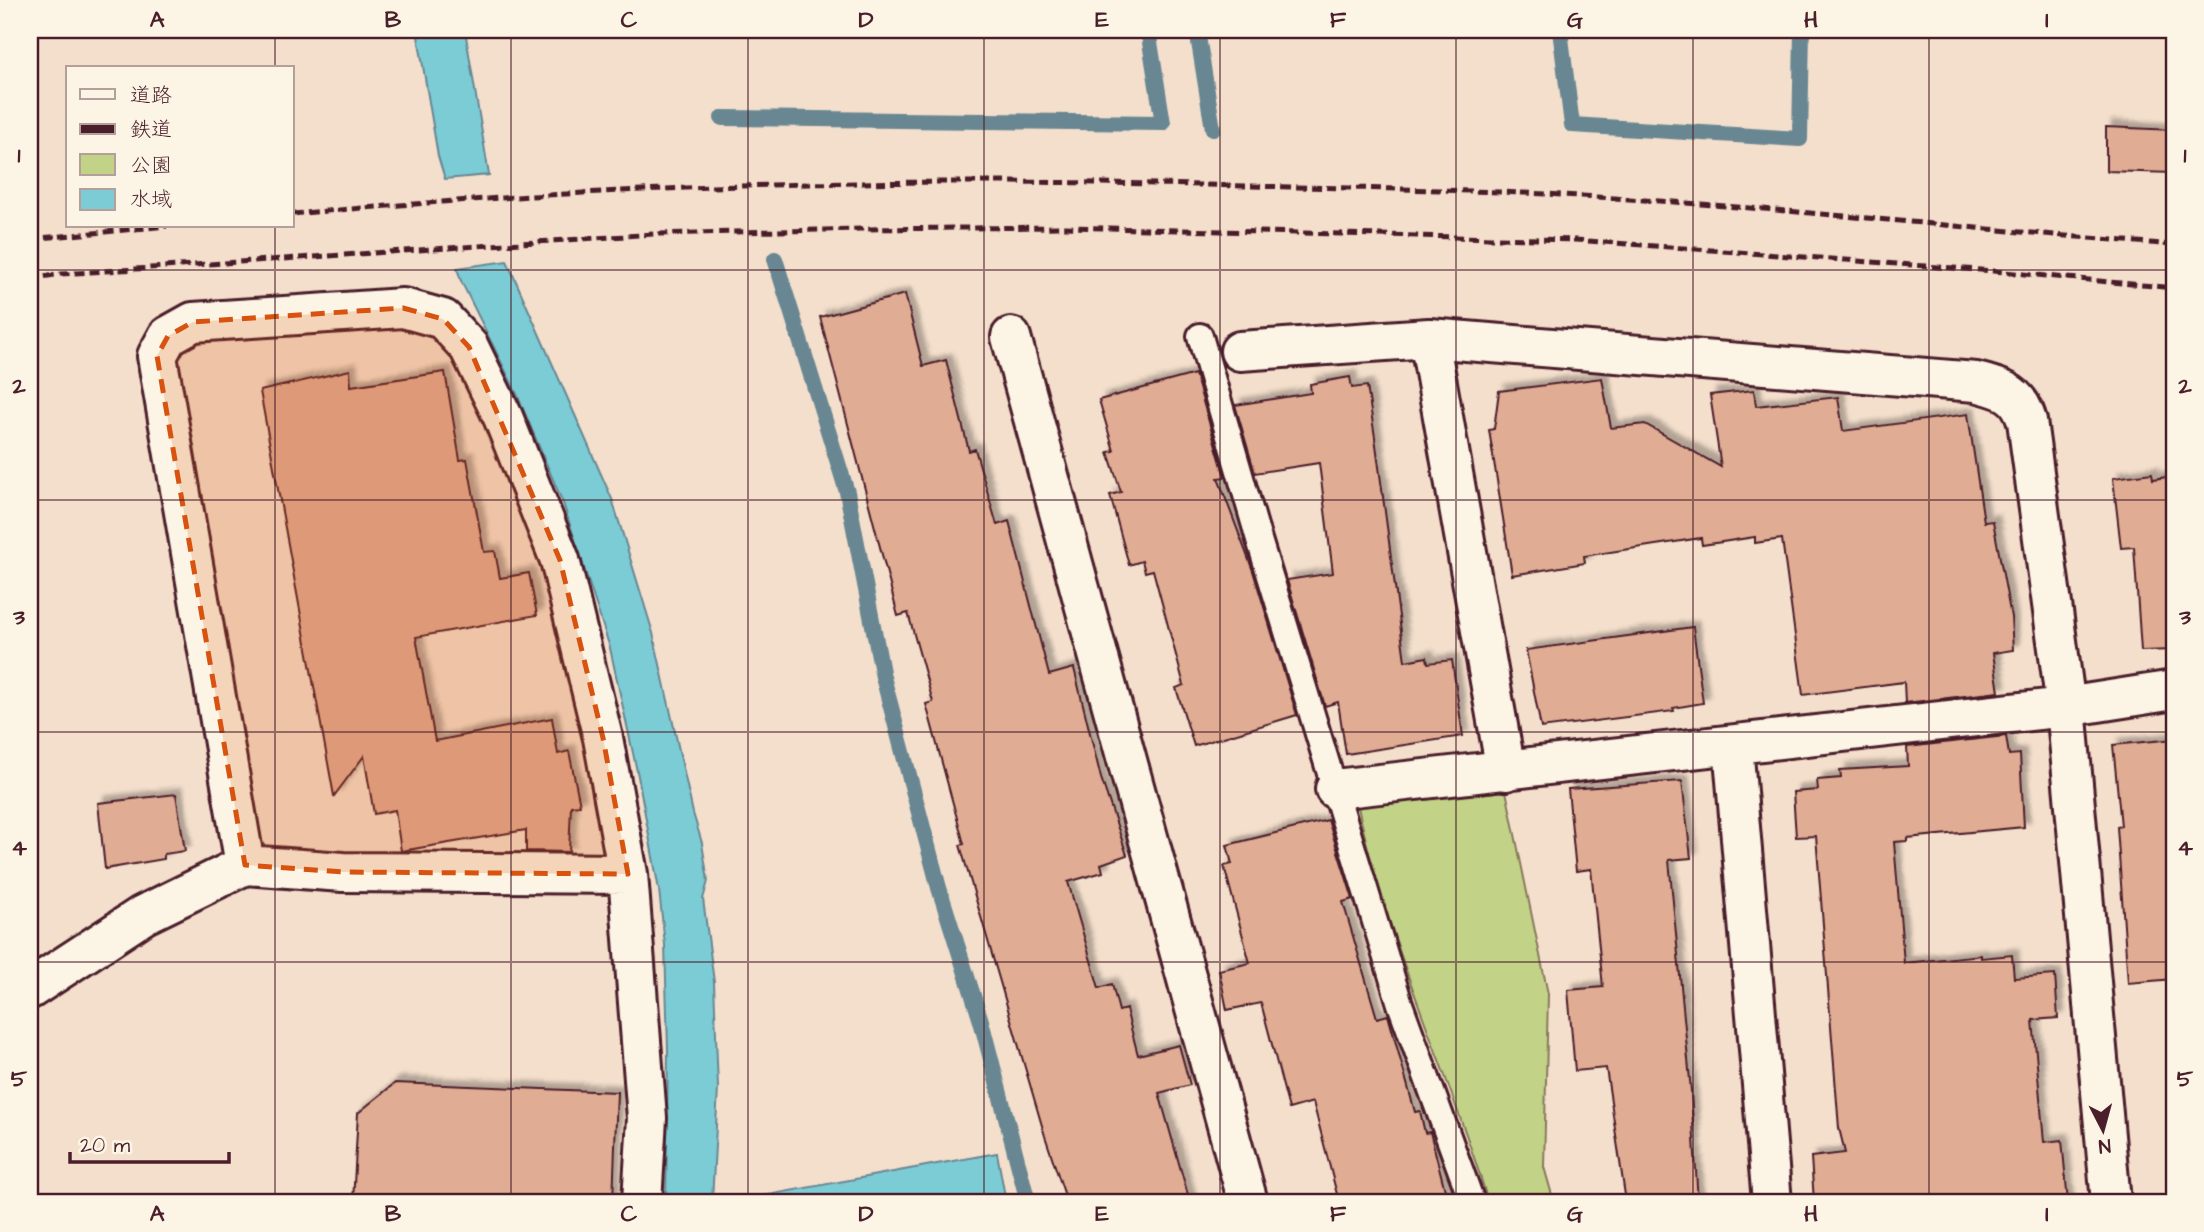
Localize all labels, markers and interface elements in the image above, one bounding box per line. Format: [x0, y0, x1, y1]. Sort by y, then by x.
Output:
text: A [150, 4, 165, 36]
text: B [385, 4, 402, 36]
text: C [621, 4, 638, 36]
text: D [859, 4, 874, 36]
text: E [1095, 4, 1109, 36]
text: F [1330, 4, 1347, 36]
text: G [1567, 4, 1583, 36]
text: H [1804, 4, 1818, 36]
text: I [2045, 4, 2049, 36]
legend [66, 66, 294, 228]
text: 道路 [130, 81, 172, 110]
text: 鉄道 [130, 115, 172, 144]
text: 1 [18, 139, 21, 171]
text: 1 [2184, 139, 2187, 171]
text: 公園 [130, 151, 172, 180]
text: 水域 [130, 185, 172, 214]
text: 2 [11, 370, 26, 402]
text: 2 [2177, 370, 2192, 402]
text: 3 [12, 601, 25, 633]
text: 3 [2178, 601, 2191, 633]
text: 4 [11, 832, 27, 864]
text: 4 [2177, 832, 2193, 864]
text: 5 [11, 1063, 28, 1095]
text: 5 [2177, 1063, 2194, 1095]
north arrow [2068, 1096, 2138, 1166]
scale bar [70, 1120, 229, 1164]
text: 20 m [80, 1131, 131, 1160]
text: N [2097, 1131, 2112, 1159]
text: A [150, 1198, 165, 1230]
text: B [385, 1198, 402, 1230]
text: C [621, 1198, 638, 1230]
text: D [859, 1198, 874, 1230]
text: E [1095, 1198, 1109, 1230]
text: F [1330, 1198, 1347, 1230]
text: G [1567, 1198, 1583, 1230]
text: H [1804, 1198, 1818, 1230]
text: I [2045, 1198, 2049, 1230]

